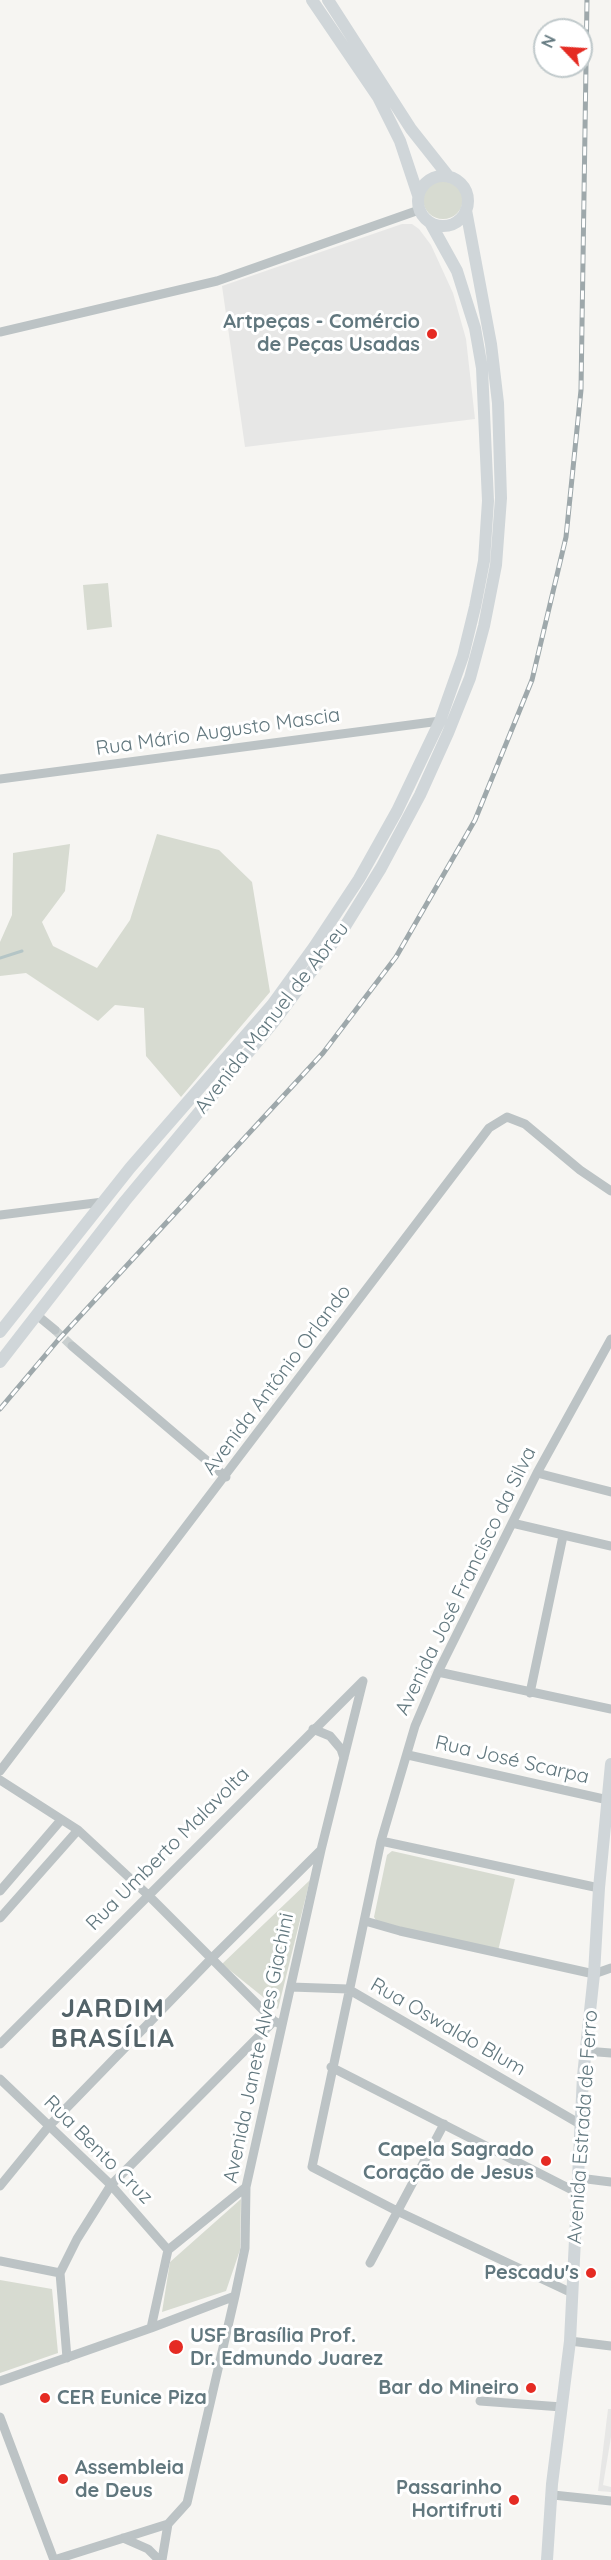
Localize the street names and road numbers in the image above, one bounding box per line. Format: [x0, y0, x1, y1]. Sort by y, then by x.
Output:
street label: Rua Mário Augusto Mascia [94, 703, 342, 761]
street label: Avenida Manuel de Abreu [190, 917, 354, 1119]
street label: Avenida Antônio Orlando [198, 1280, 356, 1480]
street label: Avenida José Francisco da Silva [390, 1443, 542, 1719]
street label: Rua José Scarpa [433, 1731, 591, 1789]
street label: Rua Umberto Malavolta [81, 1762, 255, 1936]
street label: Avenida Janete Alves Giachini [219, 1911, 299, 2185]
street label: Rua Oswaldo Blum [366, 1973, 530, 2081]
street label: Avenida Estrada de Ferro [563, 2009, 603, 2245]
street label: Rua Bento Cruz [39, 2091, 157, 2209]

